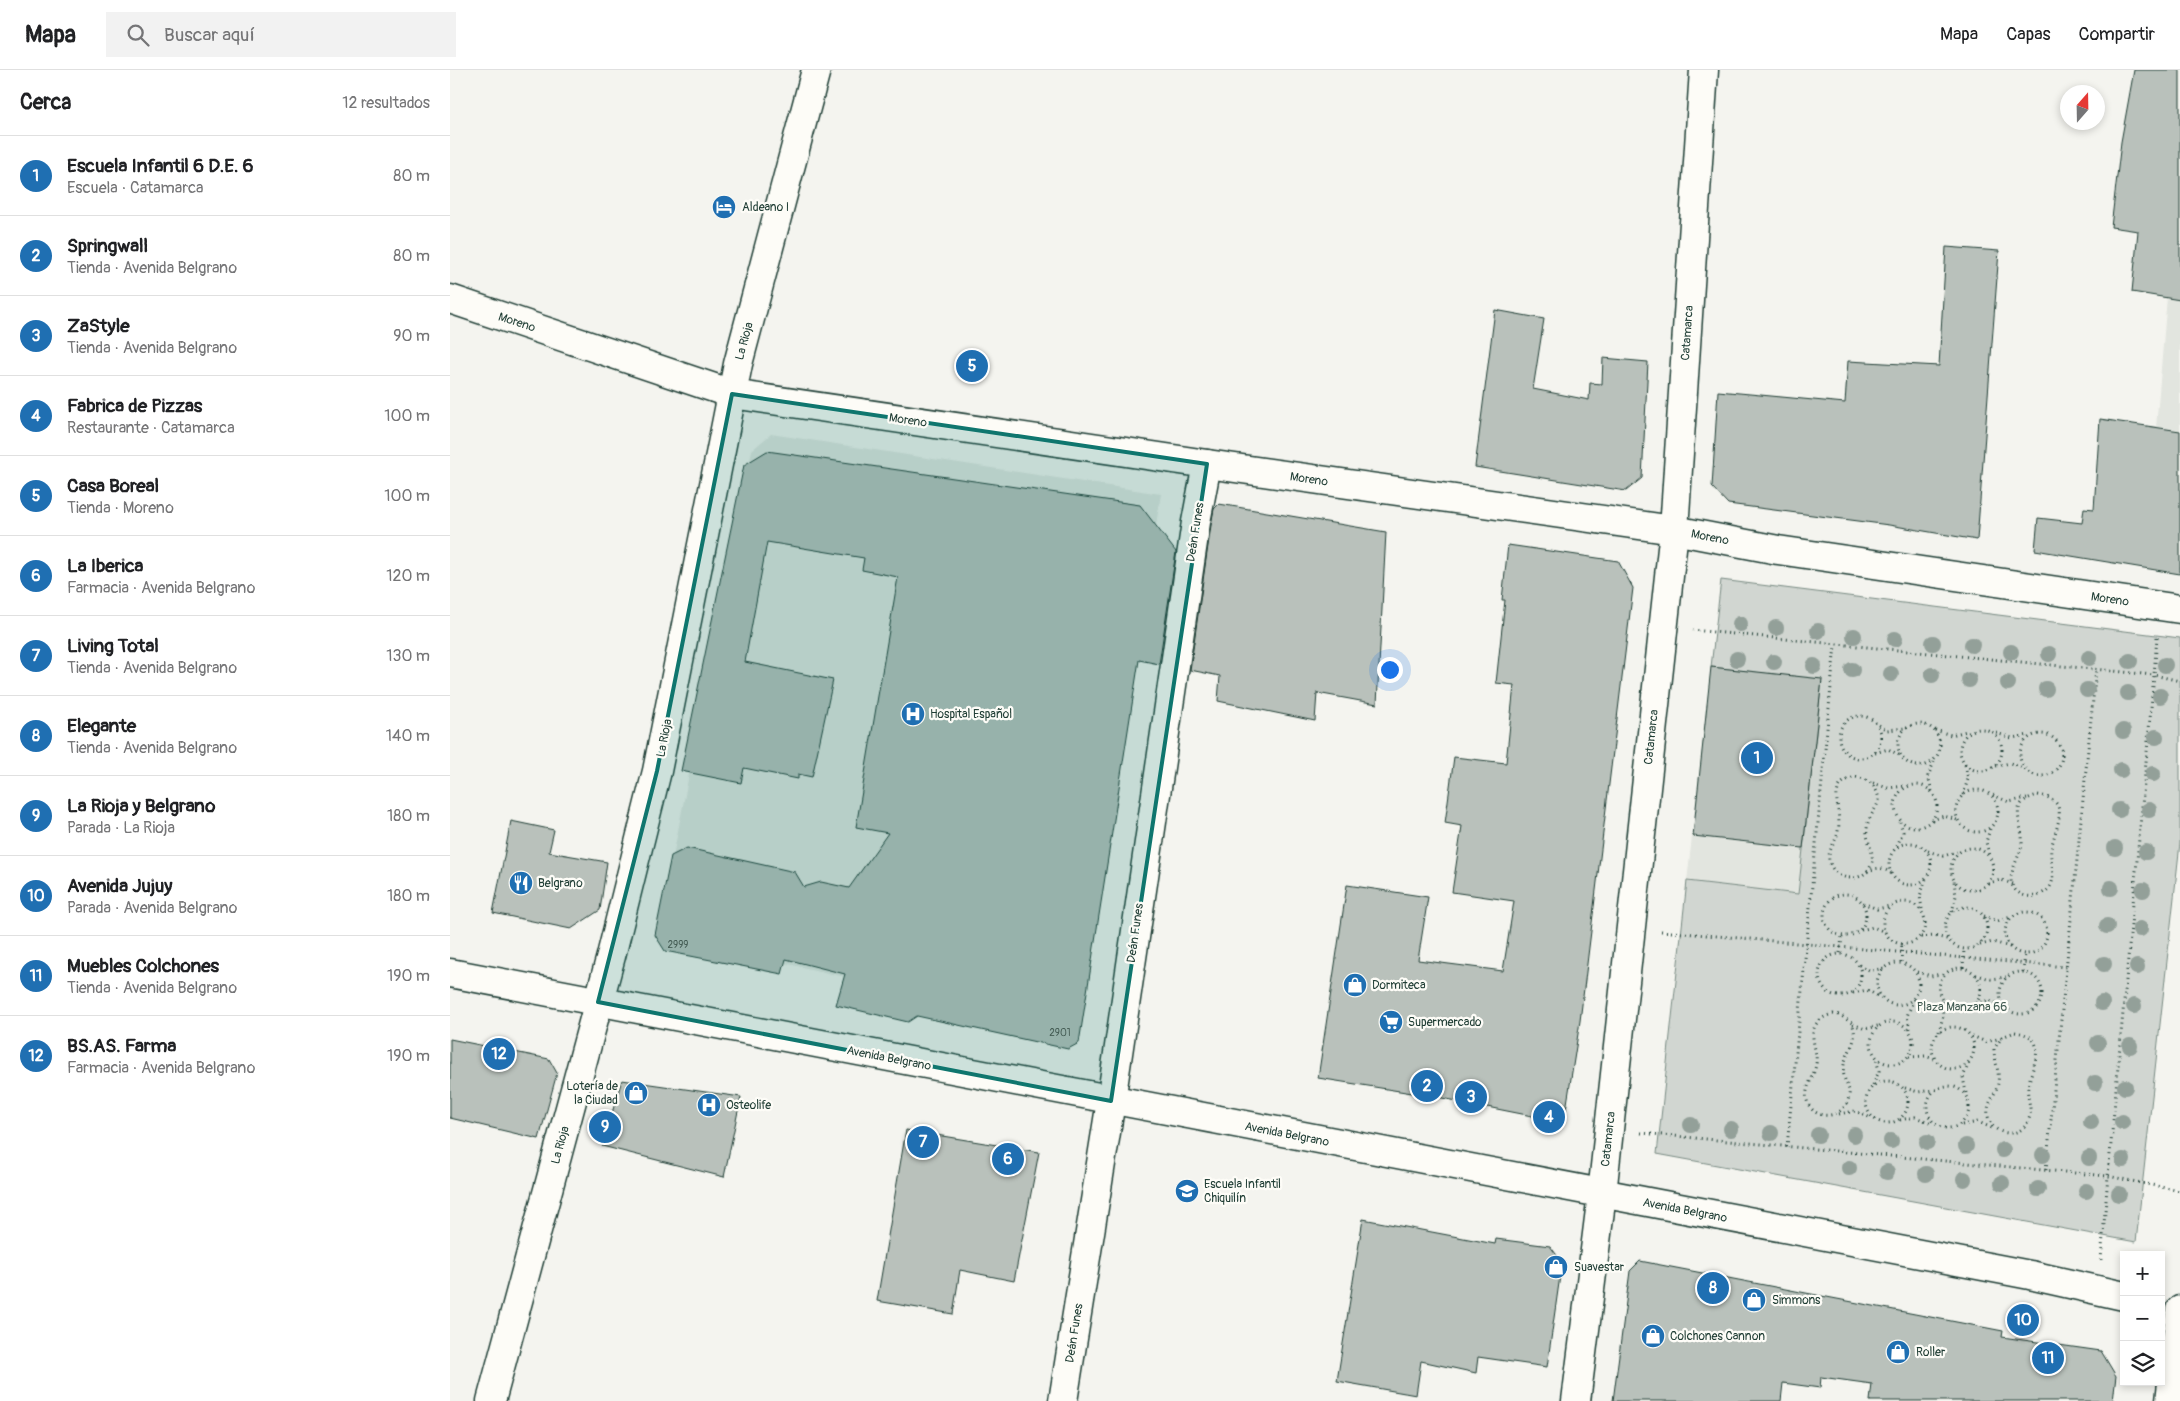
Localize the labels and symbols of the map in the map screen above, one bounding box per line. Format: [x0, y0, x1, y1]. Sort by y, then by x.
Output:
north arrow [2060, 85, 2105, 130]
hotel icon: Aldeano I [711, 194, 737, 220]
place label: Aldeano I [742, 200, 789, 215]
street label: Catamarca [1678, 305, 1697, 361]
street label: Moreno [496, 309, 538, 336]
street label: La Rioja [732, 320, 757, 362]
pin: 5 [956, 347, 988, 385]
street label: Moreno [888, 410, 928, 431]
street label: Moreno [1289, 469, 1329, 490]
street label: Deán Funes [1183, 501, 1208, 563]
street label: Moreno [1690, 526, 1731, 549]
street label: Moreno [2090, 589, 2130, 610]
your location [1377, 657, 1403, 683]
hospital icon: Hospital Español [900, 701, 926, 727]
place label: Hospital Español [930, 707, 1012, 722]
street label: Catamarca [1641, 708, 1662, 765]
street label: La Rioja [653, 717, 676, 759]
pin: 1 [1741, 739, 1773, 777]
restaurant icon: Belgrano [508, 870, 534, 896]
place label: Belgrano [538, 876, 583, 891]
street label: Deán Funes [1124, 902, 1147, 964]
house number: 2999 [667, 939, 689, 951]
shop icon: Dormiteca [1342, 972, 1368, 998]
place label: Dormiteca [1372, 978, 1426, 993]
park label: Plaza Manzana 66 [1917, 1000, 2007, 1015]
supermarket icon: Supermercado [1378, 1009, 1404, 1035]
place label: Supermercado [1408, 1015, 1482, 1030]
house number: 2901 [1049, 1027, 1071, 1039]
pin: 12 [483, 1035, 515, 1073]
street label: Avenida Belgrano [845, 1043, 933, 1074]
pin: 2 [1411, 1067, 1443, 1105]
pin: 3 [1455, 1078, 1487, 1116]
place label: Lotería de la Ciudad [566, 1079, 618, 1108]
shop icon: Lotería de la Ciudad [623, 1080, 649, 1106]
hospital icon: Osteolife [696, 1092, 722, 1118]
place label: Osteolife [726, 1098, 771, 1113]
pin: 4 [1533, 1098, 1565, 1136]
pin: 9 [589, 1108, 621, 1146]
street label: Catamarca [1598, 1110, 1619, 1167]
street label: Avenida Belgrano [1243, 1119, 1331, 1150]
pin: 7 [907, 1123, 939, 1161]
street label: La Rioja [548, 1124, 573, 1166]
pin: 6 [992, 1140, 1024, 1178]
place label: Escuela Infantil Chiquilín [1204, 1177, 1281, 1206]
school or university icon: Escuela Infantil Chiquilín [1174, 1178, 1200, 1204]
street label: Avenida Belgrano [1641, 1195, 1729, 1226]
shop icon: Suavestar [1543, 1254, 1569, 1280]
place label: Suavestar [1574, 1260, 1625, 1275]
pin: 8 [1697, 1269, 1729, 1307]
shop icon: Simmons [1741, 1287, 1767, 1313]
place label: Simmons [1772, 1293, 1821, 1308]
pin: 10 [2007, 1301, 2039, 1339]
street label: Deán Funes [1062, 1302, 1087, 1364]
shop icon: Colchones Cannon [1640, 1323, 1666, 1349]
place label: Colchones Cannon [1670, 1329, 1765, 1344]
shop icon: Roller [1885, 1339, 1911, 1365]
pin: 11 [2032, 1339, 2064, 1377]
place label: Roller [1916, 1345, 1946, 1360]

